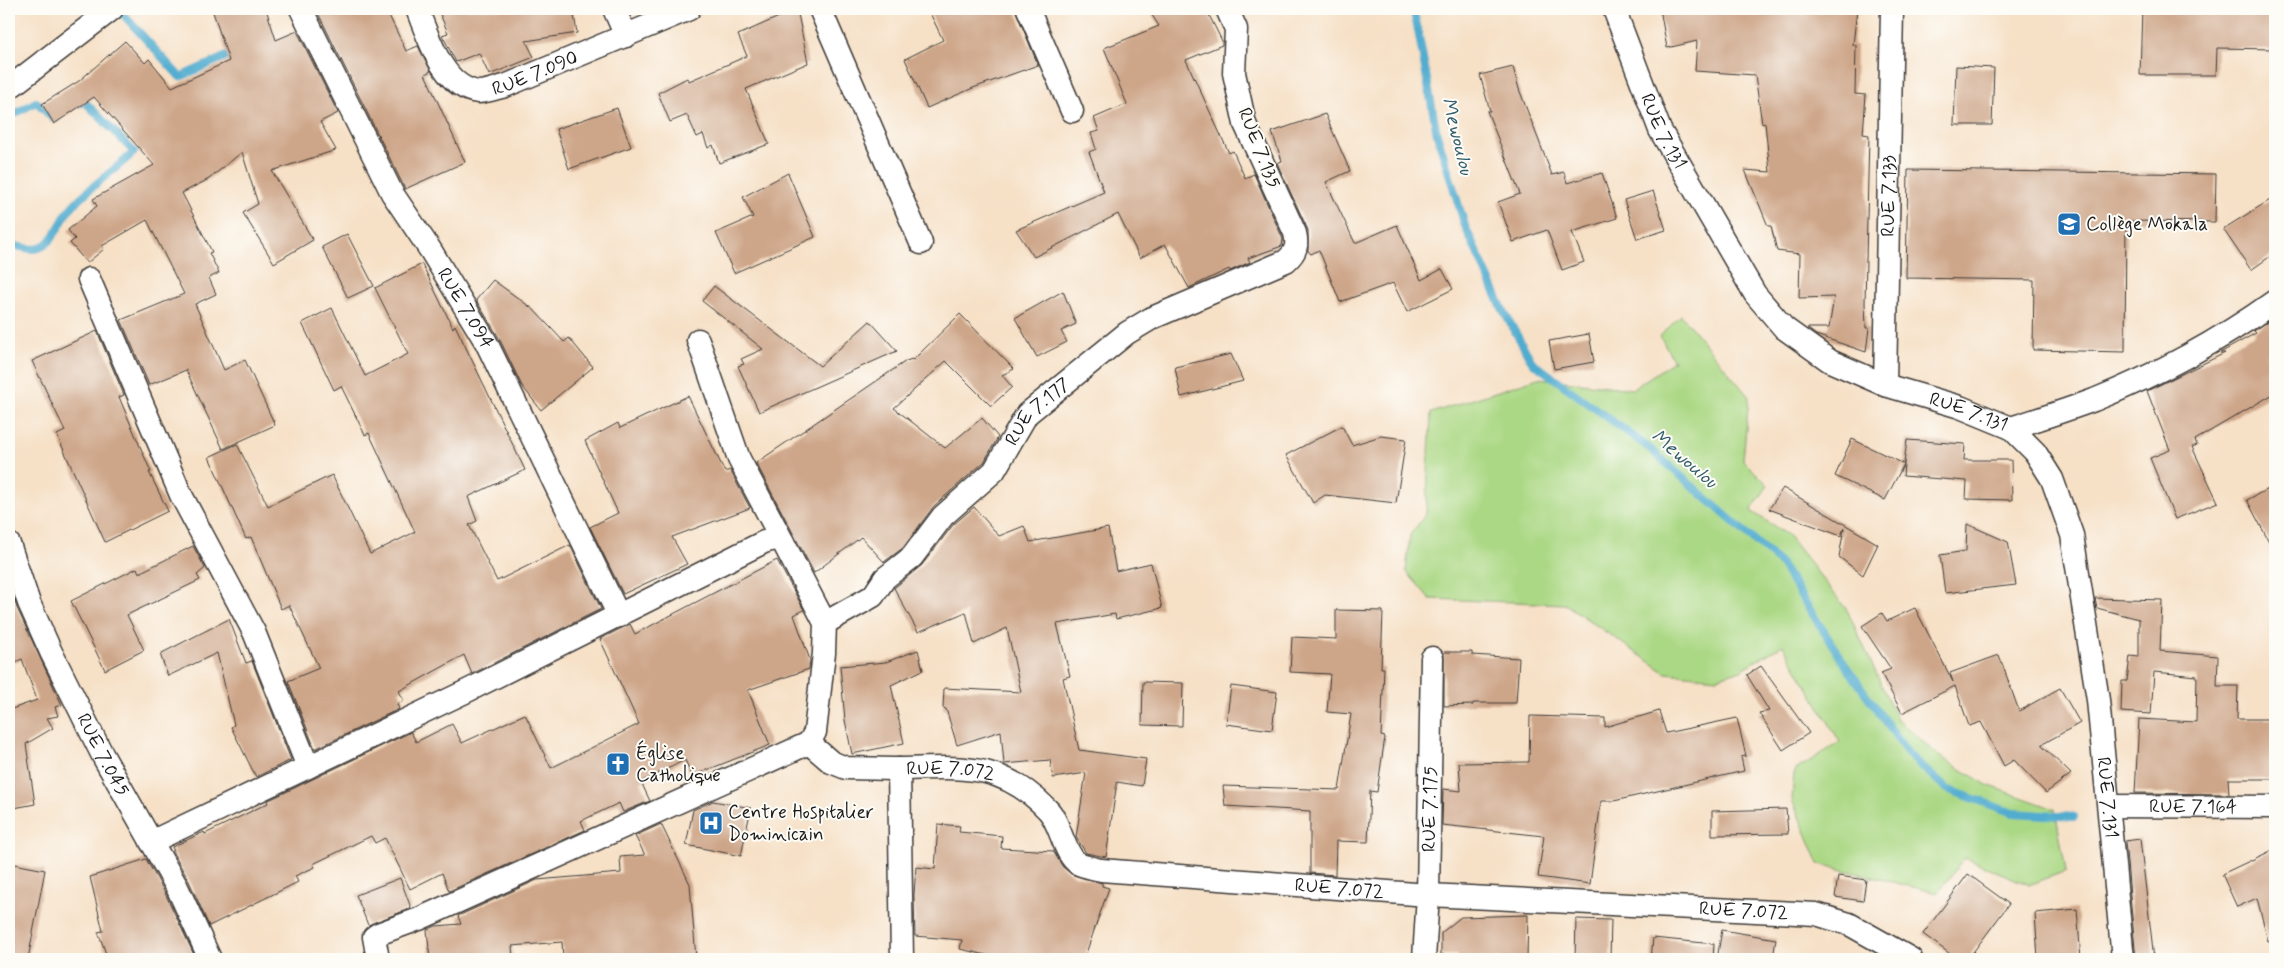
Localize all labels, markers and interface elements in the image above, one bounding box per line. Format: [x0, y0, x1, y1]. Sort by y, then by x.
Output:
street label: RUE 7.090 [489, 44, 582, 102]
street label: RUE 7.131 [1635, 90, 1693, 174]
water label: Mewoulou [1434, 94, 1480, 179]
street label: RUE 7.135 [1232, 104, 1286, 192]
street label: RUE 7.133 [1875, 155, 1902, 237]
school or university icon: Collège Mokala [2056, 211, 2082, 237]
place label: Collège Mokala [2086, 212, 2208, 238]
street label: RUE 7.094 [431, 263, 500, 353]
street label: RUE 7.177 [999, 372, 1075, 450]
street label: RUE 7.131 [1927, 386, 2011, 438]
water label: Mewoulou [1645, 423, 1724, 495]
street label: RUE 7.045 [71, 709, 135, 800]
place label: Église Catholique [636, 740, 721, 788]
church icon: Église Catholique [605, 751, 631, 777]
street label: RUE 7.072 [906, 756, 998, 787]
street label: RUE 7.131 [2091, 756, 2124, 839]
street label: RUE 7.175 [1416, 766, 1443, 852]
street label: RUE 7.164 [2149, 794, 2237, 819]
place label: Centre Hospitalier Dominicain [728, 800, 874, 847]
hospital icon: Centre Hospitalier Dominicain [698, 810, 724, 836]
street label: RUE 7.072 [1294, 872, 1385, 904]
street label: RUE 7.072 [1698, 896, 1789, 925]

